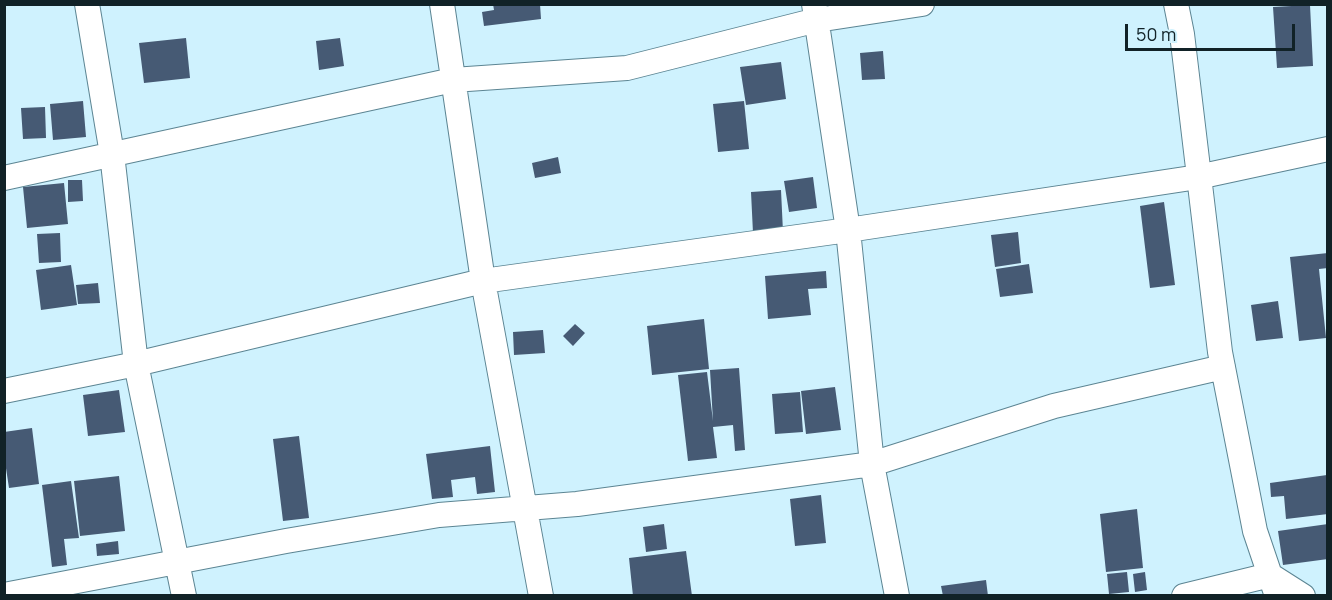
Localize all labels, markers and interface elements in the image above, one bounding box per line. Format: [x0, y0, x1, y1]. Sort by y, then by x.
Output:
scale bar [1128, 12, 1298, 50]
text: 50 m [1136, 22, 1176, 46]

